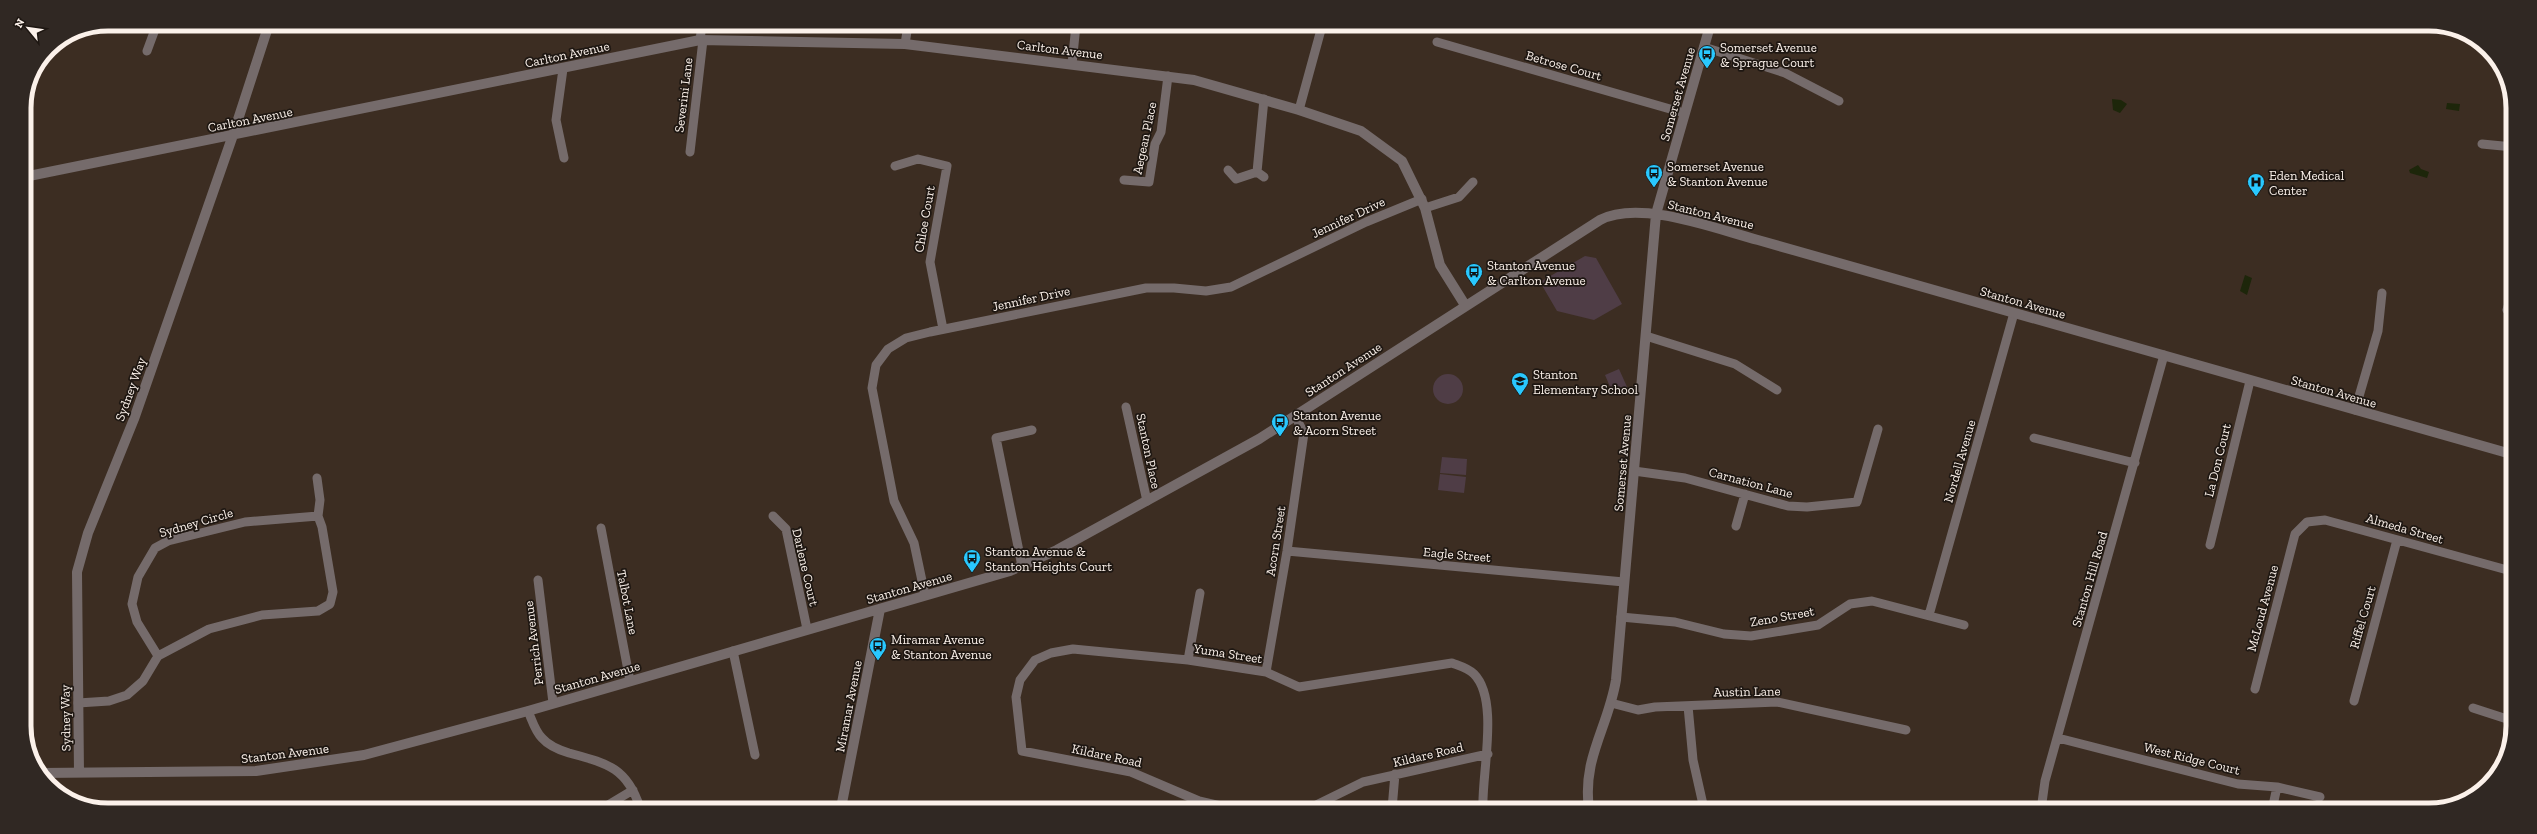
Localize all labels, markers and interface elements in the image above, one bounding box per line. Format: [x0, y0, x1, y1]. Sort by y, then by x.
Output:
north arrow [8, 8, 48, 48]
text: N [12, 16, 28, 30]
street label: Carlton Avenue [1016, 37, 1104, 62]
street label: Carlton Avenue [523, 38, 611, 71]
place label: Somerset Avenue & Sprague Court [1720, 40, 1817, 70]
bus stop icon: Somerset Avenue & Sprague Court [1697, 44, 1717, 69]
street label: Somerset Avenue [1657, 46, 1698, 143]
street label: Betrose Court [1524, 47, 1604, 84]
street label: Severini Lane [671, 57, 696, 133]
street label: Aegean Place [1130, 101, 1159, 176]
street label: Carlton Avenue [206, 104, 294, 135]
place label: Somerset Avenue & Stanton Avenue [1667, 159, 1768, 189]
bus stop icon: Somerset Avenue & Stanton Avenue [1644, 163, 1664, 188]
place label: Eden Medical Center [2269, 168, 2345, 198]
hospital icon: Eden Medical Center [2246, 172, 2266, 197]
street label: Chloe Court [911, 184, 938, 254]
street label: Jennifer Drive [1309, 194, 1387, 241]
street label: Stanton Avenue [1666, 197, 1755, 232]
place label: Stanton Avenue & Carlton Avenue [1487, 258, 1586, 288]
bus stop icon: Stanton Avenue & Carlton Avenue [1464, 262, 1484, 287]
street label: Jennifer Drive [991, 283, 1071, 314]
street label: Stanton Avenue [1978, 283, 2067, 322]
street label: Stanton Avenue [1302, 339, 1384, 400]
street label: Sydney Way [112, 355, 149, 423]
place label: Stanton Elementary School [1533, 367, 1638, 397]
school or university icon: Stanton Elementary School [1510, 371, 1530, 396]
street label: Stanton Avenue [2289, 372, 2378, 411]
place label: Stanton Avenue & Acorn Street [1293, 408, 1381, 438]
street label: Stanton Place [1133, 412, 1164, 490]
bus stop icon: Stanton Avenue & Acorn Street [1270, 412, 1290, 437]
street label: Somerset Avenue [1611, 414, 1634, 512]
street label: Nordell Avenue [1941, 418, 1978, 504]
street label: La Don Court [2201, 422, 2234, 498]
street label: Carnation Lane [1707, 464, 1795, 501]
street label: Sydney Circle [157, 505, 235, 540]
street label: Acorn Street [1263, 505, 1288, 577]
street label: Almeda Street [2364, 510, 2445, 547]
street label: Darlene Court [789, 527, 822, 608]
street label: Stanton Hill Road [2069, 530, 2110, 629]
place label: Stanton Avenue & Stanton Heights Court [985, 544, 1112, 574]
street label: Eagle Street [1423, 544, 1492, 565]
bus stop icon: Stanton Avenue & Stanton Heights Court [962, 548, 982, 573]
street label: McLoud Avenue [2244, 563, 2281, 653]
street label: Talbot Lane [614, 568, 641, 636]
street label: Stanton Avenue [865, 568, 954, 607]
street label: Riffel Court [2346, 584, 2379, 650]
street label: Perrich Avenue [521, 600, 546, 686]
street label: Zeno Street [1749, 603, 1816, 630]
place label: Miramar Avenue & Stanton Avenue [891, 632, 992, 662]
bus stop icon: Miramar Avenue & Stanton Avenue [868, 636, 888, 661]
street label: Yuma Street [1192, 641, 1264, 666]
street label: Stanton Avenue [553, 658, 642, 697]
street label: Miramar Avenue [832, 659, 865, 753]
street label: Austin Lane [1713, 683, 1781, 700]
street label: Sydney Way [57, 684, 74, 752]
street label: Kildare Road [1392, 739, 1465, 770]
street label: West Ridge Court [2142, 739, 2242, 778]
street label: Stanton Avenue [240, 741, 330, 766]
street label: Kildare Road [1070, 741, 1143, 770]

